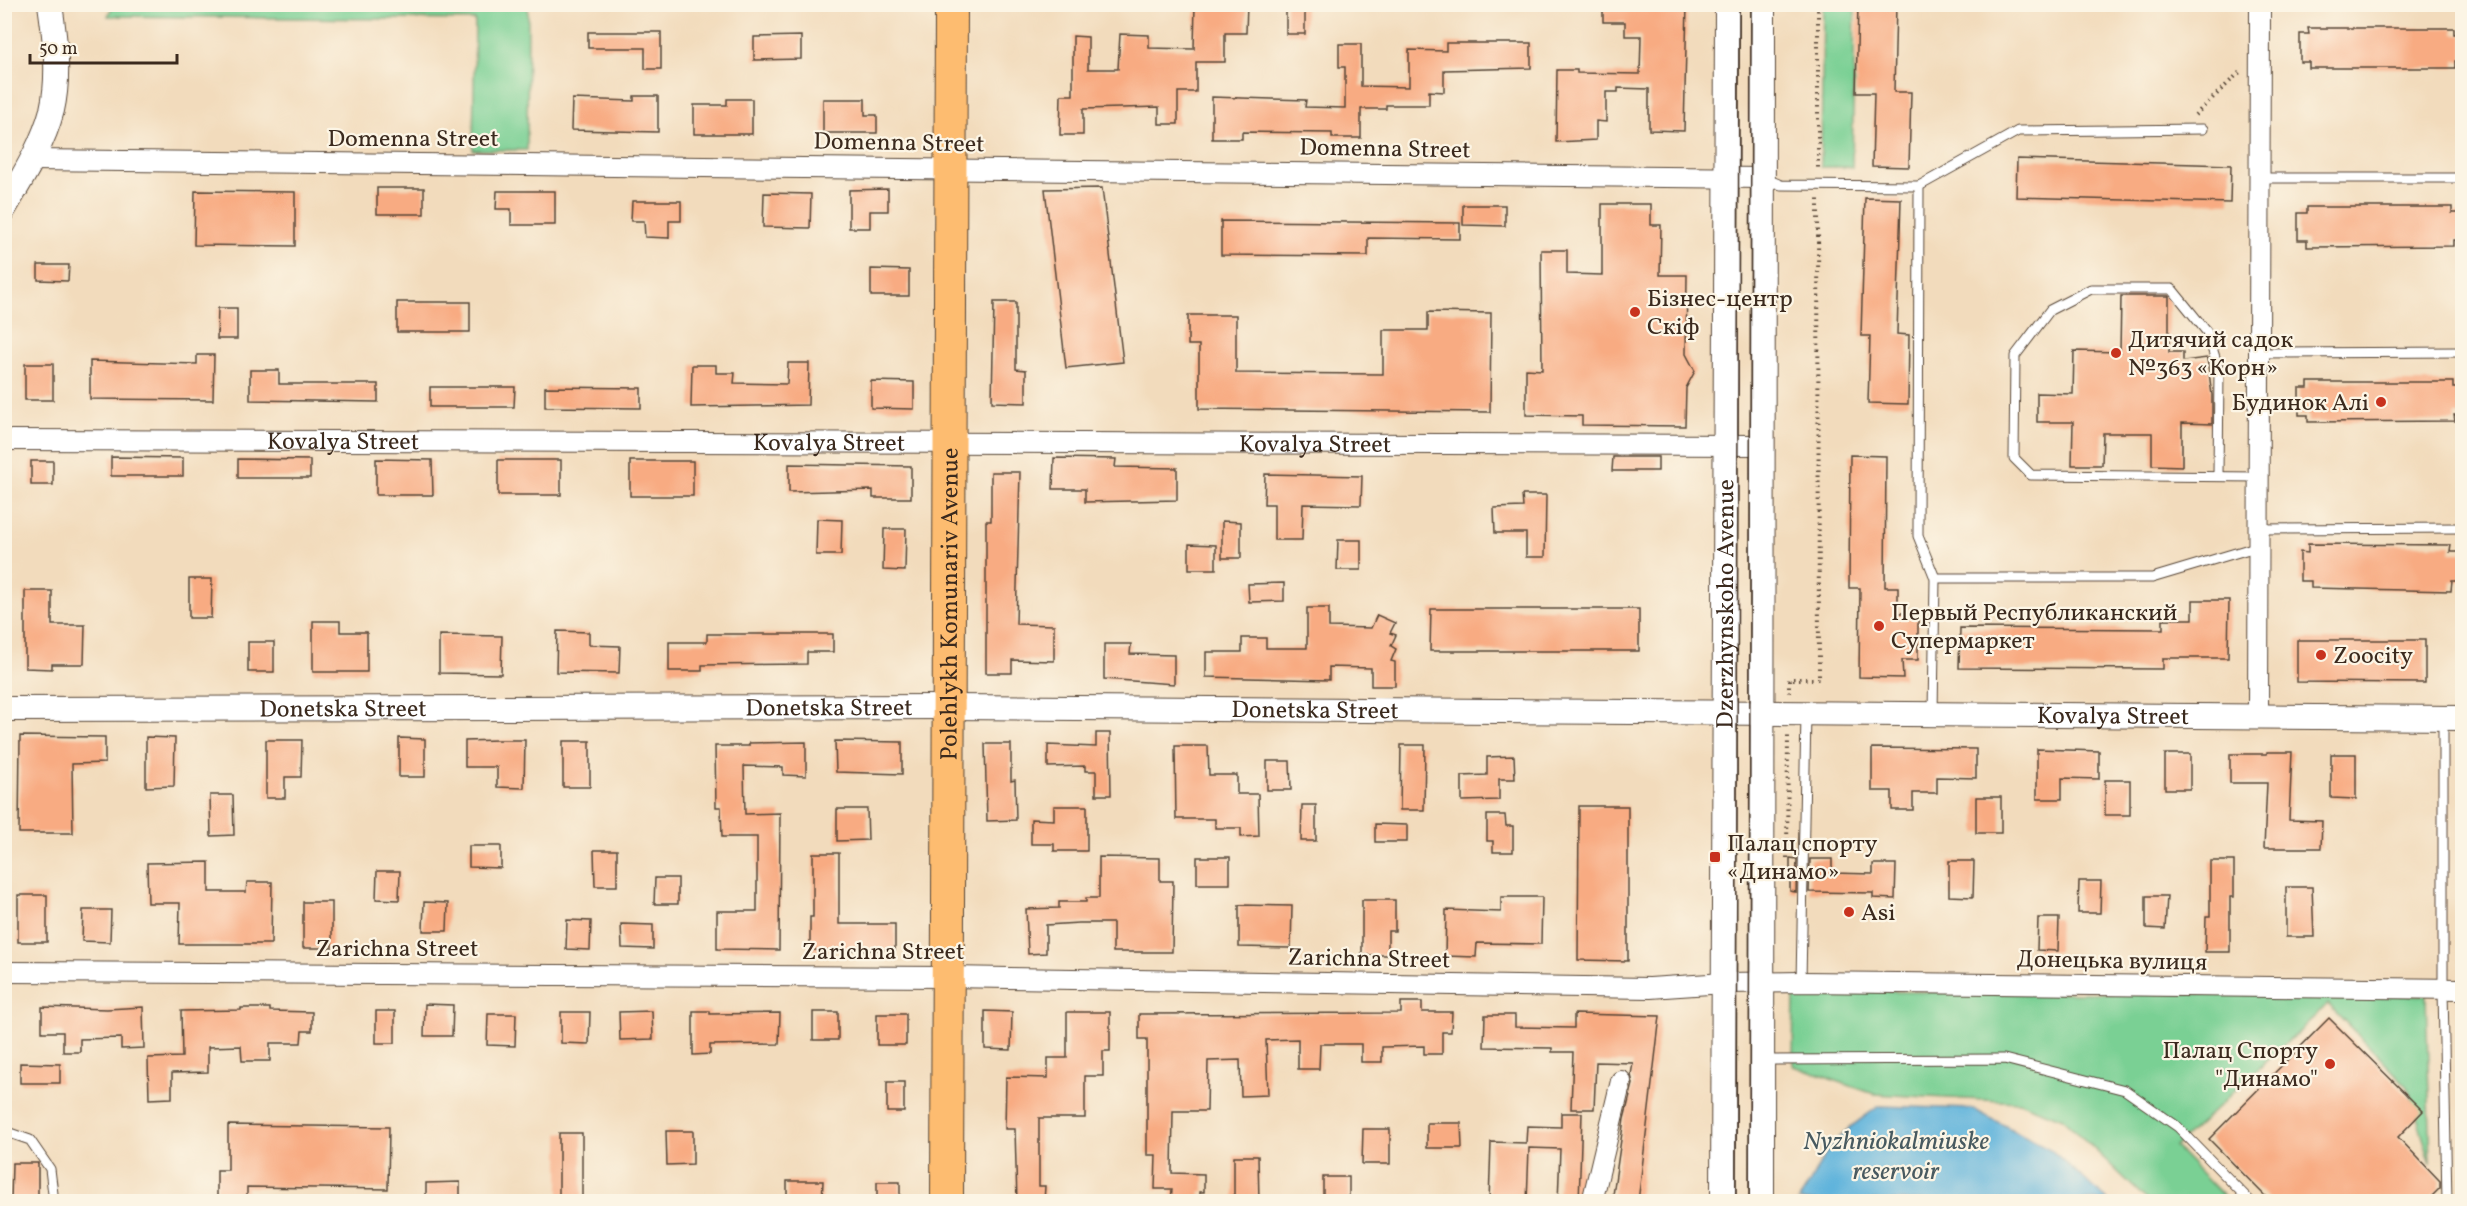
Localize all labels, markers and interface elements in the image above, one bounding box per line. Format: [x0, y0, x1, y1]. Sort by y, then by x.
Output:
scale bar [30, 27, 177, 65]
text: 50 m [39, 37, 78, 62]
street label: Domenna Street [327, 123, 499, 157]
street label: Domenna Street [813, 126, 985, 162]
street label: Domenna Street [1299, 132, 1471, 168]
place label: Бізнес-центр Скіф [1647, 283, 1793, 345]
marker: Бізнес-центр Скіф [1628, 305, 1642, 319]
place label: Дитячий садок №363 «Корн» [2128, 324, 2293, 386]
marker: Дитячий садок №363 «Корн» [2109, 346, 2123, 360]
place label: Будинок Алі [2232, 387, 2369, 421]
marker: Будинок Алі [2374, 395, 2388, 409]
street label: Kovalya Street [267, 426, 419, 460]
street label: Kovalya Street [753, 427, 905, 462]
street label: Kovalya Street [1239, 429, 1391, 463]
street label: Polehlykh Komunariv Avenue [933, 447, 969, 761]
street label: Dzerzhynskoho Avenue [1710, 479, 1744, 729]
place label: Первый Республиканский Супермаркет [1891, 597, 2177, 659]
marker: Первый Республиканский Супермаркет [1872, 619, 1886, 633]
place label: Zoocity [2333, 640, 2413, 674]
marker: Zoocity [2314, 648, 2328, 662]
street label: Donetska Street [745, 692, 913, 726]
street label: Donetska Street [259, 693, 427, 727]
street label: Donetska Street [1231, 694, 1399, 729]
street label: Kovalya Street [2037, 700, 2189, 735]
place label: Палац спорту «Динамо» [1727, 828, 1878, 890]
marker: Палац спорту «Динамо» [1708, 850, 1722, 864]
place label: Asi [1861, 897, 1895, 931]
marker: Asi [1842, 905, 1856, 919]
street label: Zarichna Street [316, 933, 478, 967]
street label: Zarichna Street [802, 936, 964, 970]
street label: Zarichna Street [1287, 942, 1451, 978]
street label: Донецька вулиця [2016, 943, 2208, 981]
place label: Палац Спорту "Динамо" [2162, 1035, 2318, 1097]
marker: Палац Спорту "Динамо" [2323, 1057, 2337, 1071]
water label: Nyzhniokalmiuske reservoir [1803, 1124, 1989, 1190]

